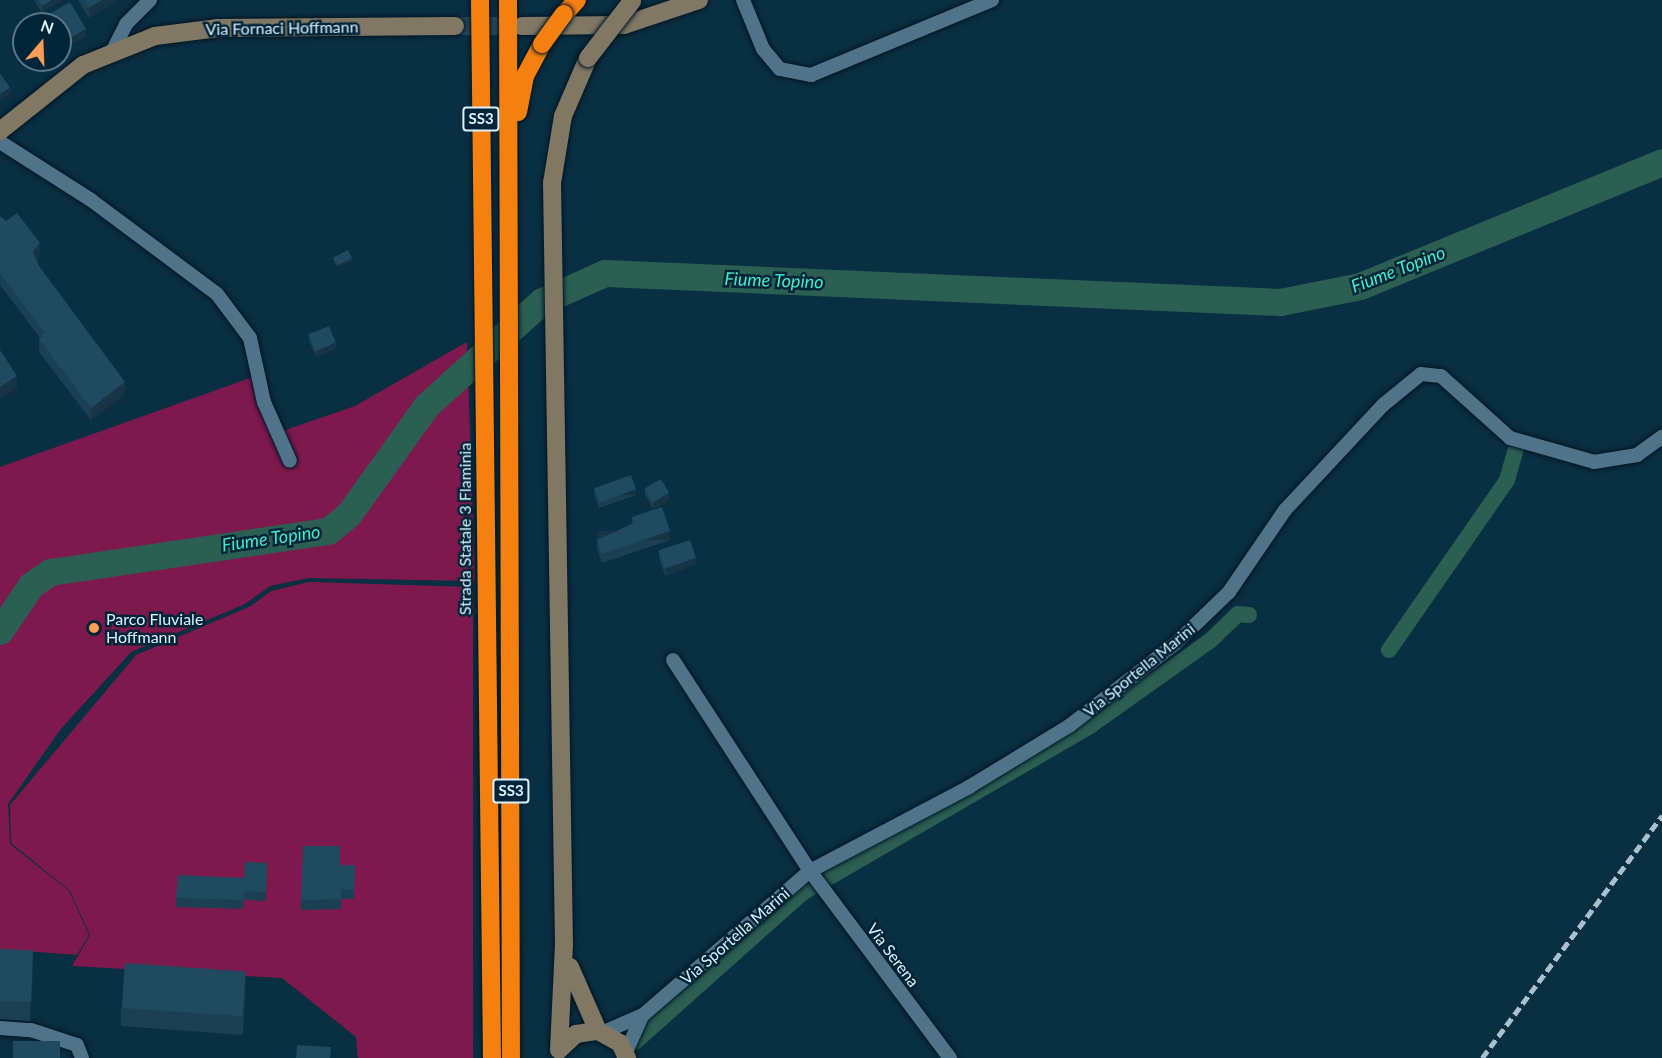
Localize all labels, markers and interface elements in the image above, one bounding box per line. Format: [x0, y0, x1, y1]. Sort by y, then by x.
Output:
north arrow [12, 12, 72, 72]
text: N [38, 15, 56, 37]
street label: Via Fornaci Hoffmann [205, 17, 359, 39]
road number: SS3 [462, 107, 500, 131]
water label: Fiume Topino [1348, 241, 1448, 297]
water label: Fiume Topino [724, 267, 824, 293]
street label: Strada Statale 3 Flaminia [455, 443, 475, 615]
water label: Fiume Topino [220, 520, 322, 556]
place label: Parco Fluviale Hoffmann [106, 609, 203, 647]
street label: Via Sportella Marini [1079, 619, 1199, 721]
marker: Parco Fluviale Hoffmann [87, 621, 101, 635]
road number: SS3 [492, 779, 530, 803]
street label: Via Sportella Marini [677, 884, 793, 988]
street label: Via Serena [863, 919, 923, 991]

